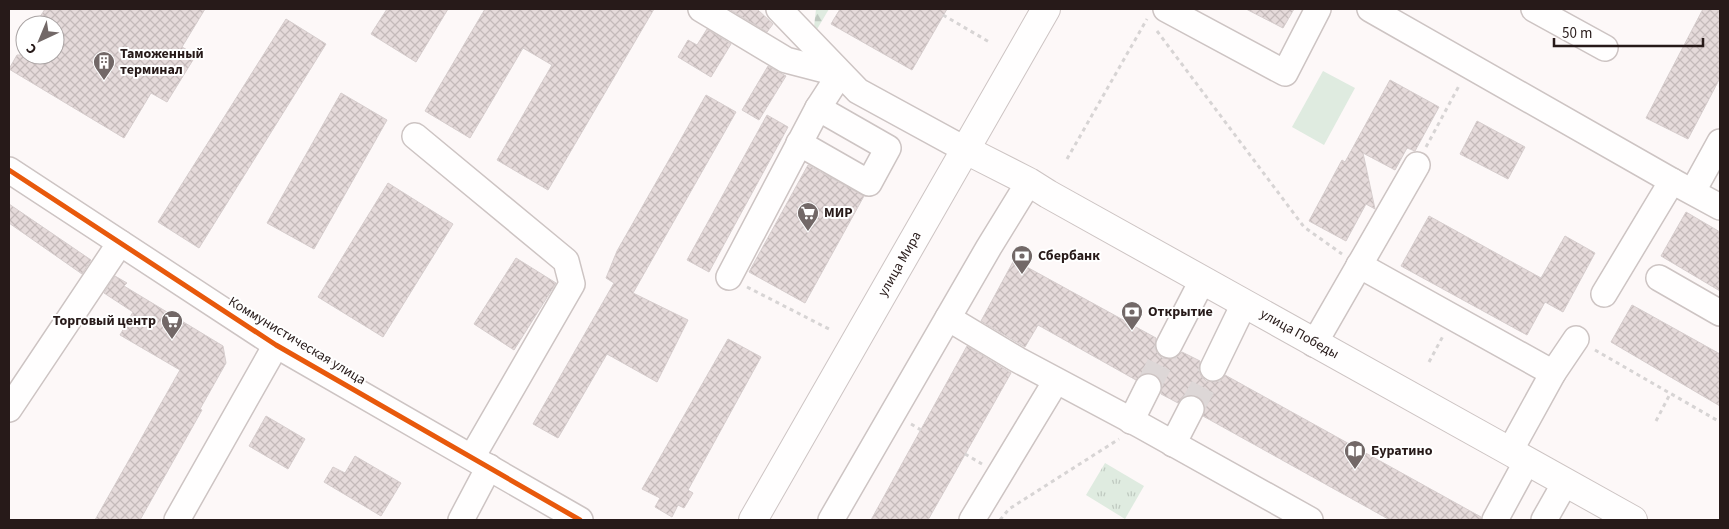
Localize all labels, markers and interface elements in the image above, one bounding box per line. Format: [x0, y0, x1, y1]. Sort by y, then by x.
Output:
north arrow [15, 15, 65, 65]
scale bar [1554, 15, 1703, 47]
text: 50 m [1562, 23, 1592, 44]
text: С [22, 39, 42, 59]
place label: Таможенный терминал [120, 44, 204, 80]
building icon: Таможенный терминал [92, 50, 116, 81]
supermarket icon: МИР [796, 201, 820, 232]
place label: МИР [824, 203, 853, 223]
street label: улица Мира [873, 228, 926, 300]
bank icon: Сбербанк [1010, 244, 1034, 275]
place label: Сбербанк [1038, 246, 1100, 266]
street label: Коммунистическая улица [224, 292, 370, 390]
bank icon: Открытие [1120, 300, 1144, 331]
place label: Открытие [1148, 302, 1213, 322]
street label: улица Победы [1256, 304, 1343, 364]
supermarket icon: Торговый центр [160, 309, 184, 340]
place label: Торговый центр [53, 311, 156, 331]
library icon: Буратино [1343, 439, 1367, 470]
place label: Буратино [1371, 441, 1433, 461]

